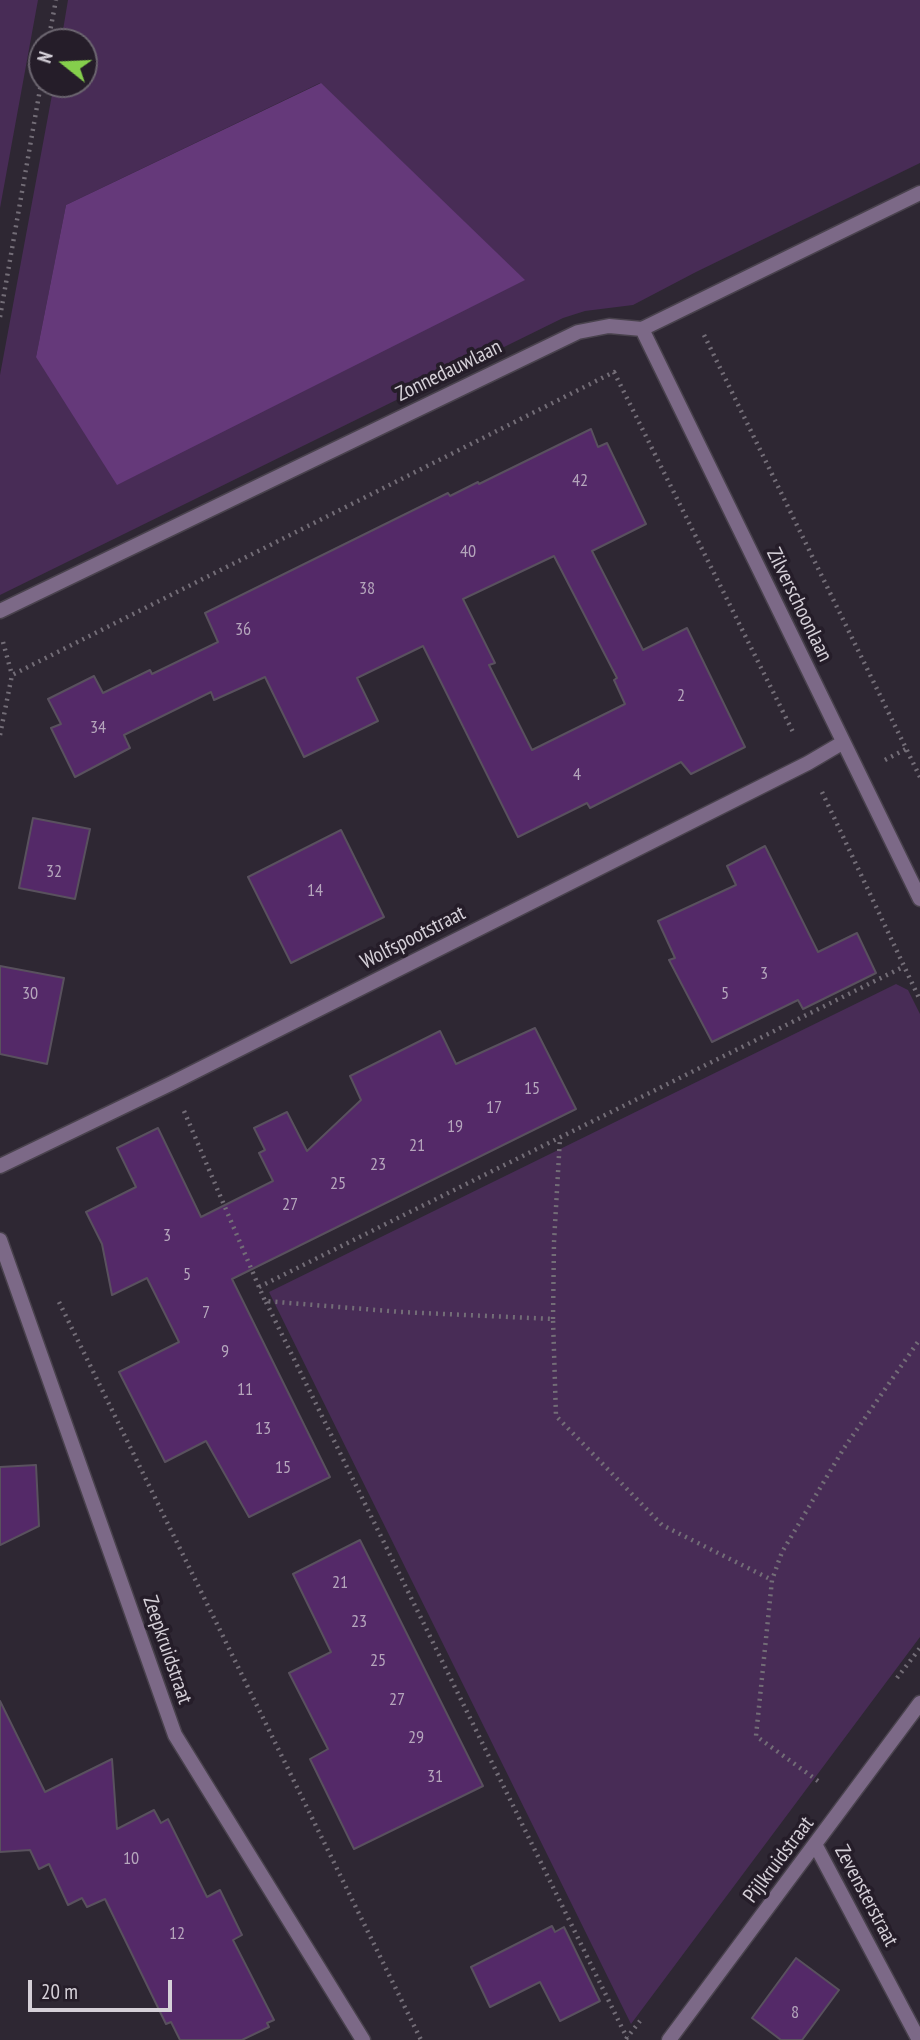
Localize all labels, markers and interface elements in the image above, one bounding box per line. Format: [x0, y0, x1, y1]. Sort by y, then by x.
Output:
north arrow [28, 28, 98, 98]
text: N [32, 49, 58, 66]
street label: Zonnedauwlaan [392, 335, 506, 407]
house number: 42 [572, 470, 588, 492]
house number: 40 [460, 541, 476, 563]
street label: Zilverschoonlaan [761, 544, 837, 666]
house number: 38 [359, 578, 375, 600]
house number: 36 [235, 619, 251, 641]
house number: 2 [677, 685, 685, 707]
house number: 34 [90, 717, 106, 739]
house number: 4 [573, 764, 581, 786]
house number: 32 [46, 861, 62, 883]
house number: 14 [307, 880, 323, 902]
street label: Wolfspootstraat [356, 901, 470, 975]
house number: 3 [760, 963, 768, 985]
house number: 30 [22, 983, 38, 1005]
house number: 5 [721, 983, 729, 1005]
house number: 15 [524, 1078, 540, 1100]
house number: 17 [486, 1097, 502, 1119]
house number: 19 [447, 1116, 463, 1138]
house number: 21 [409, 1135, 425, 1157]
house number: 23 [370, 1154, 386, 1176]
house number: 25 [330, 1173, 346, 1195]
house number: 27 [282, 1194, 298, 1216]
house number: 3 [163, 1225, 171, 1247]
house number: 5 [183, 1264, 191, 1286]
house number: 7 [202, 1302, 210, 1324]
house number: 9 [221, 1341, 229, 1363]
house number: 11 [237, 1379, 253, 1401]
house number: 13 [255, 1418, 271, 1440]
house number: 15 [275, 1457, 291, 1479]
house number: 21 [332, 1572, 348, 1594]
street label: Zeepkruidstraat [137, 1593, 197, 1707]
house number: 23 [351, 1611, 367, 1633]
house number: 25 [370, 1650, 386, 1672]
house number: 27 [389, 1689, 405, 1711]
house number: 29 [408, 1727, 424, 1749]
house number: 31 [427, 1766, 443, 1788]
street label: Pijlkruidstraat [738, 1812, 820, 1908]
street label: Zevensterstraat [829, 1841, 903, 1951]
house number: 10 [123, 1848, 139, 1870]
house number: 12 [169, 1923, 185, 1945]
scale bar [32, 1966, 175, 2010]
text: 20 m [41, 1978, 78, 2005]
house number: 8 [791, 2002, 799, 2024]

